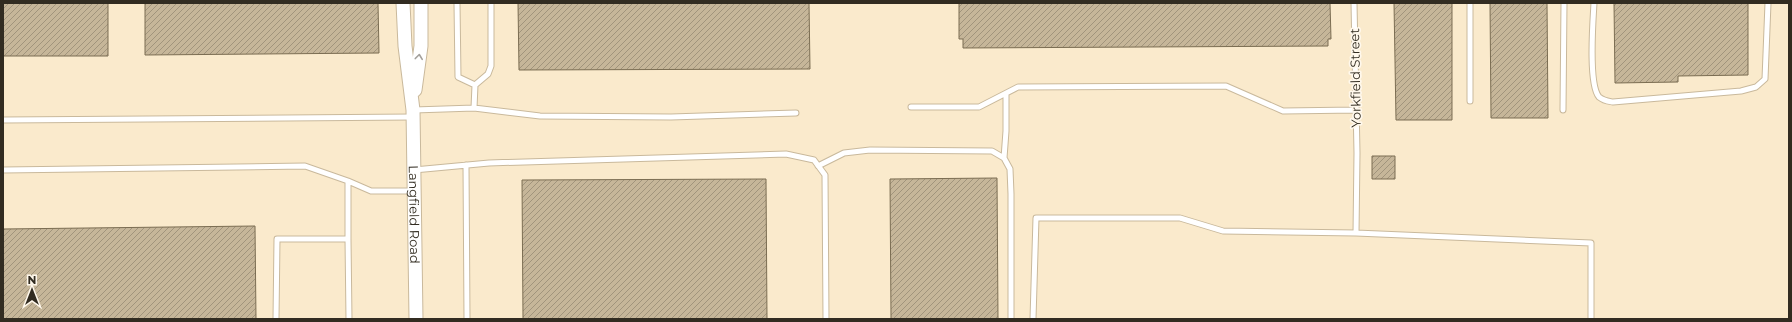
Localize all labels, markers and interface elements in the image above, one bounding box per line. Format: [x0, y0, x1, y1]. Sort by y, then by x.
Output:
street label: Yorkfield Street [1346, 28, 1364, 128]
one-way arrow [415, 54, 424, 60]
street label: Langfield Road [406, 165, 423, 264]
north arrow [12, 270, 52, 310]
text: N [28, 273, 36, 287]

